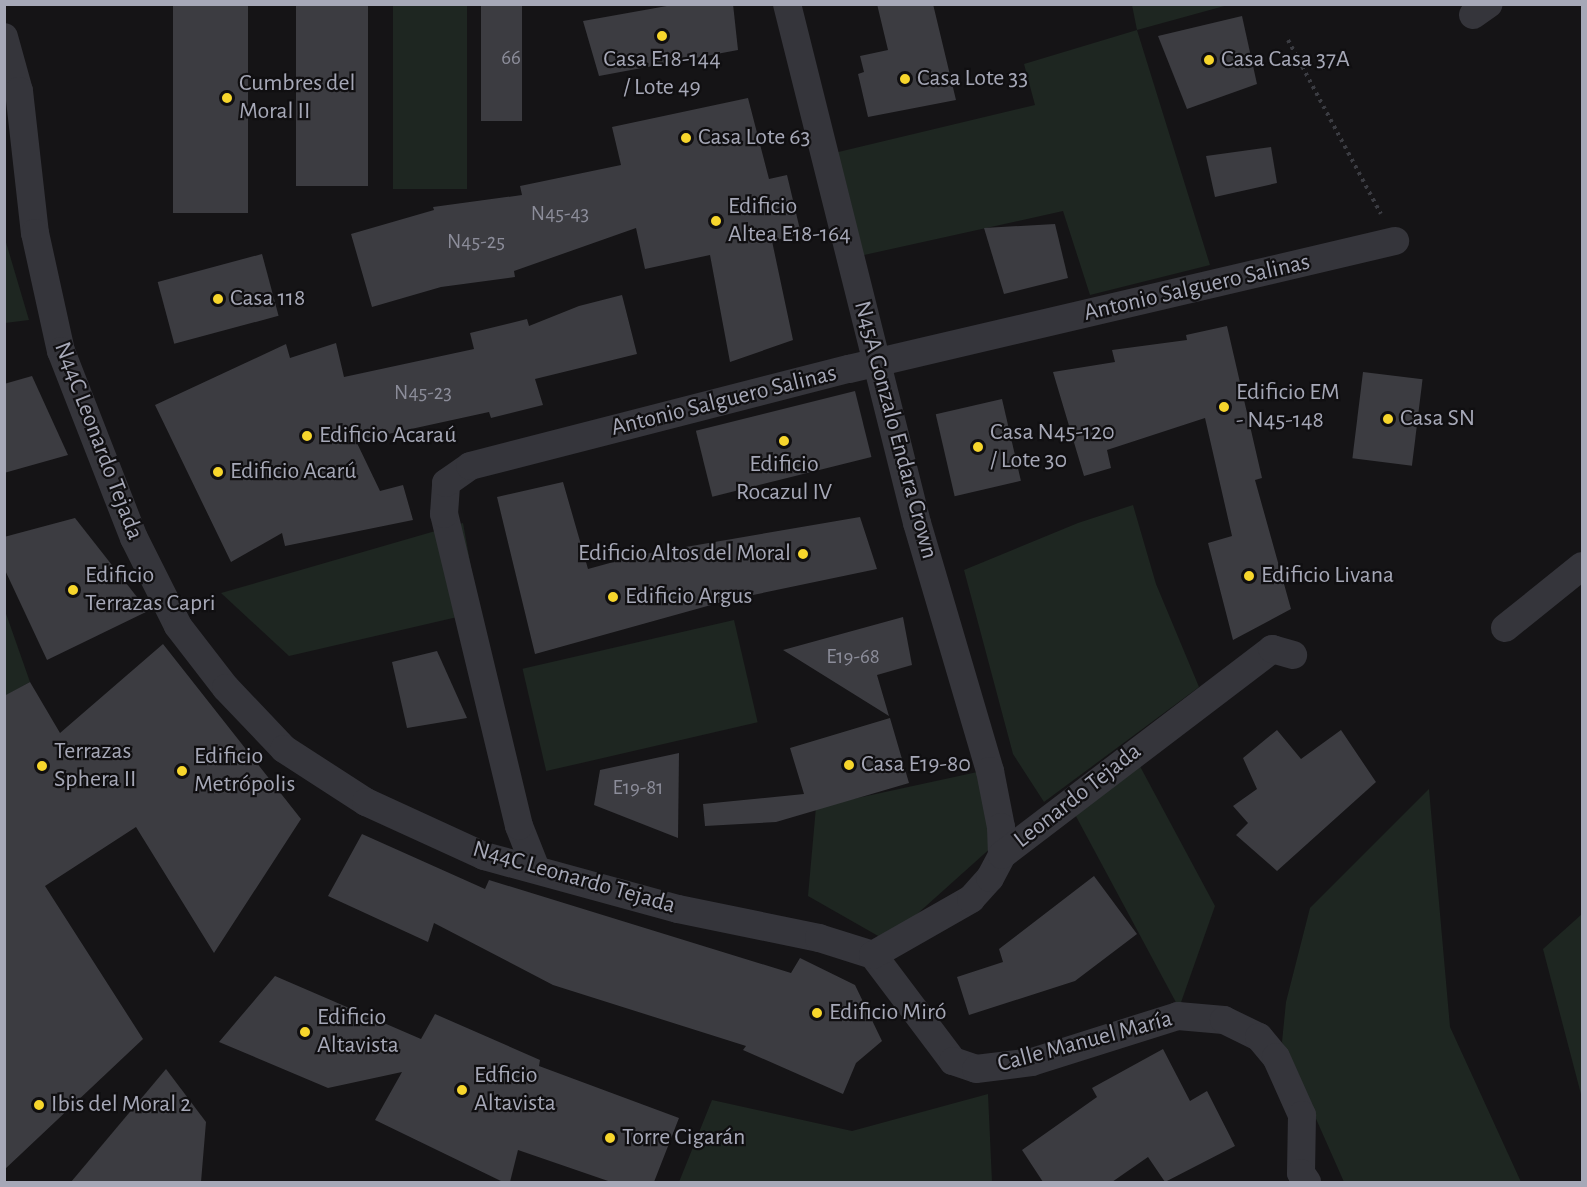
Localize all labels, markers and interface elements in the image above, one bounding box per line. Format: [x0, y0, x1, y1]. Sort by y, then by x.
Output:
marker: Casa E18-144 / Lote 49 [655, 29, 669, 43]
house number: 66 [501, 45, 521, 71]
place label: Casa E18-144 / Lote 49 [603, 46, 721, 102]
place label: Casa Casa 37A [1221, 46, 1350, 74]
marker: Casa Casa 37A [1202, 53, 1216, 67]
place label: Casa Lote 33 [917, 65, 1028, 93]
place label: Cumbres del Moral II [239, 70, 356, 126]
marker: Casa Lote 33 [898, 72, 912, 86]
marker: Cumbres del Moral II [220, 91, 234, 105]
place label: Casa Lote 63 [698, 124, 810, 152]
marker: Casa Lote 63 [679, 131, 693, 145]
place label: Edificio Altea E18-164 [728, 193, 851, 249]
house number: N45-43 [531, 201, 589, 227]
marker: Edificio Altea E18-164 [709, 214, 723, 228]
house number: N45-25 [447, 229, 505, 255]
street label: Antonio Salguero Salinas [1081, 248, 1313, 328]
place label: Casa 118 [230, 285, 305, 313]
marker: Casa 118 [211, 292, 225, 306]
street label: N45A Gonzalo Endara Crown [847, 298, 943, 562]
street label: N44C Leonardo Tejada [47, 338, 149, 544]
street label: Antonio Salguero Salinas [608, 359, 840, 443]
place label: Edificio EM - N45-148 [1236, 379, 1340, 435]
house number: N45-23 [394, 380, 452, 406]
marker: Edificio EM - N45-148 [1217, 400, 1231, 414]
place label: Casa SN [1400, 405, 1475, 433]
marker: Casa SN [1381, 412, 1395, 426]
place label: Casa N45-120 / Lote 30 [990, 419, 1115, 475]
place label: Edificio Acaraú [319, 422, 456, 450]
marker: Edificio Acaraú [300, 429, 314, 443]
marker: Edificio Rocazul IV [777, 434, 791, 448]
marker: Casa N45-120 / Lote 30 [971, 440, 985, 454]
place label: Edificio Rocazul IV [736, 451, 832, 507]
place label: Edificio Acarú [230, 458, 357, 486]
marker: Edificio Acarú [211, 465, 225, 479]
place label: Edificio Altos del Moral [578, 540, 791, 568]
marker: Edificio Altos del Moral [796, 547, 810, 561]
place label: Edificio Terrazas Capri [85, 562, 216, 618]
place label: Edificio Livana [1261, 562, 1394, 590]
marker: Edificio Livana [1242, 569, 1256, 583]
marker: Edificio Terrazas Capri [66, 583, 80, 597]
place label: Edificio Argus [625, 583, 752, 611]
marker: Edificio Argus [606, 590, 620, 604]
house number: E19-68 [826, 644, 880, 670]
street label: Leonardo Tejada [1009, 737, 1147, 855]
place label: Terrazas Sphera II [54, 738, 137, 794]
place label: Edificio Metrópolis [194, 743, 295, 799]
place label: Casa E19-80 [861, 751, 971, 779]
marker: Casa E19-80 [842, 758, 856, 772]
marker: Terrazas Sphera II [35, 759, 49, 773]
marker: Edificio Metrópolis [175, 764, 189, 778]
house number: E19-81 [613, 775, 663, 801]
street label: N44C Leonardo Tejada [469, 835, 679, 921]
place label: Edificio Miró [829, 999, 947, 1027]
place label: Edificio Altavista [317, 1004, 399, 1060]
street label: Calle Manuel María [994, 1005, 1176, 1079]
marker: Edificio Miró [810, 1006, 824, 1020]
marker: Edificio Altavista [298, 1025, 312, 1039]
place label: Edficio Altavista [474, 1062, 556, 1118]
marker: Edficio Altavista [455, 1083, 469, 1097]
place label: Ibis del Moral 2 [51, 1091, 191, 1119]
marker: Ibis del Moral 2 [32, 1098, 46, 1112]
place label: Torre Cigarán [622, 1124, 745, 1152]
marker: Torre Cigarán [603, 1131, 617, 1145]

